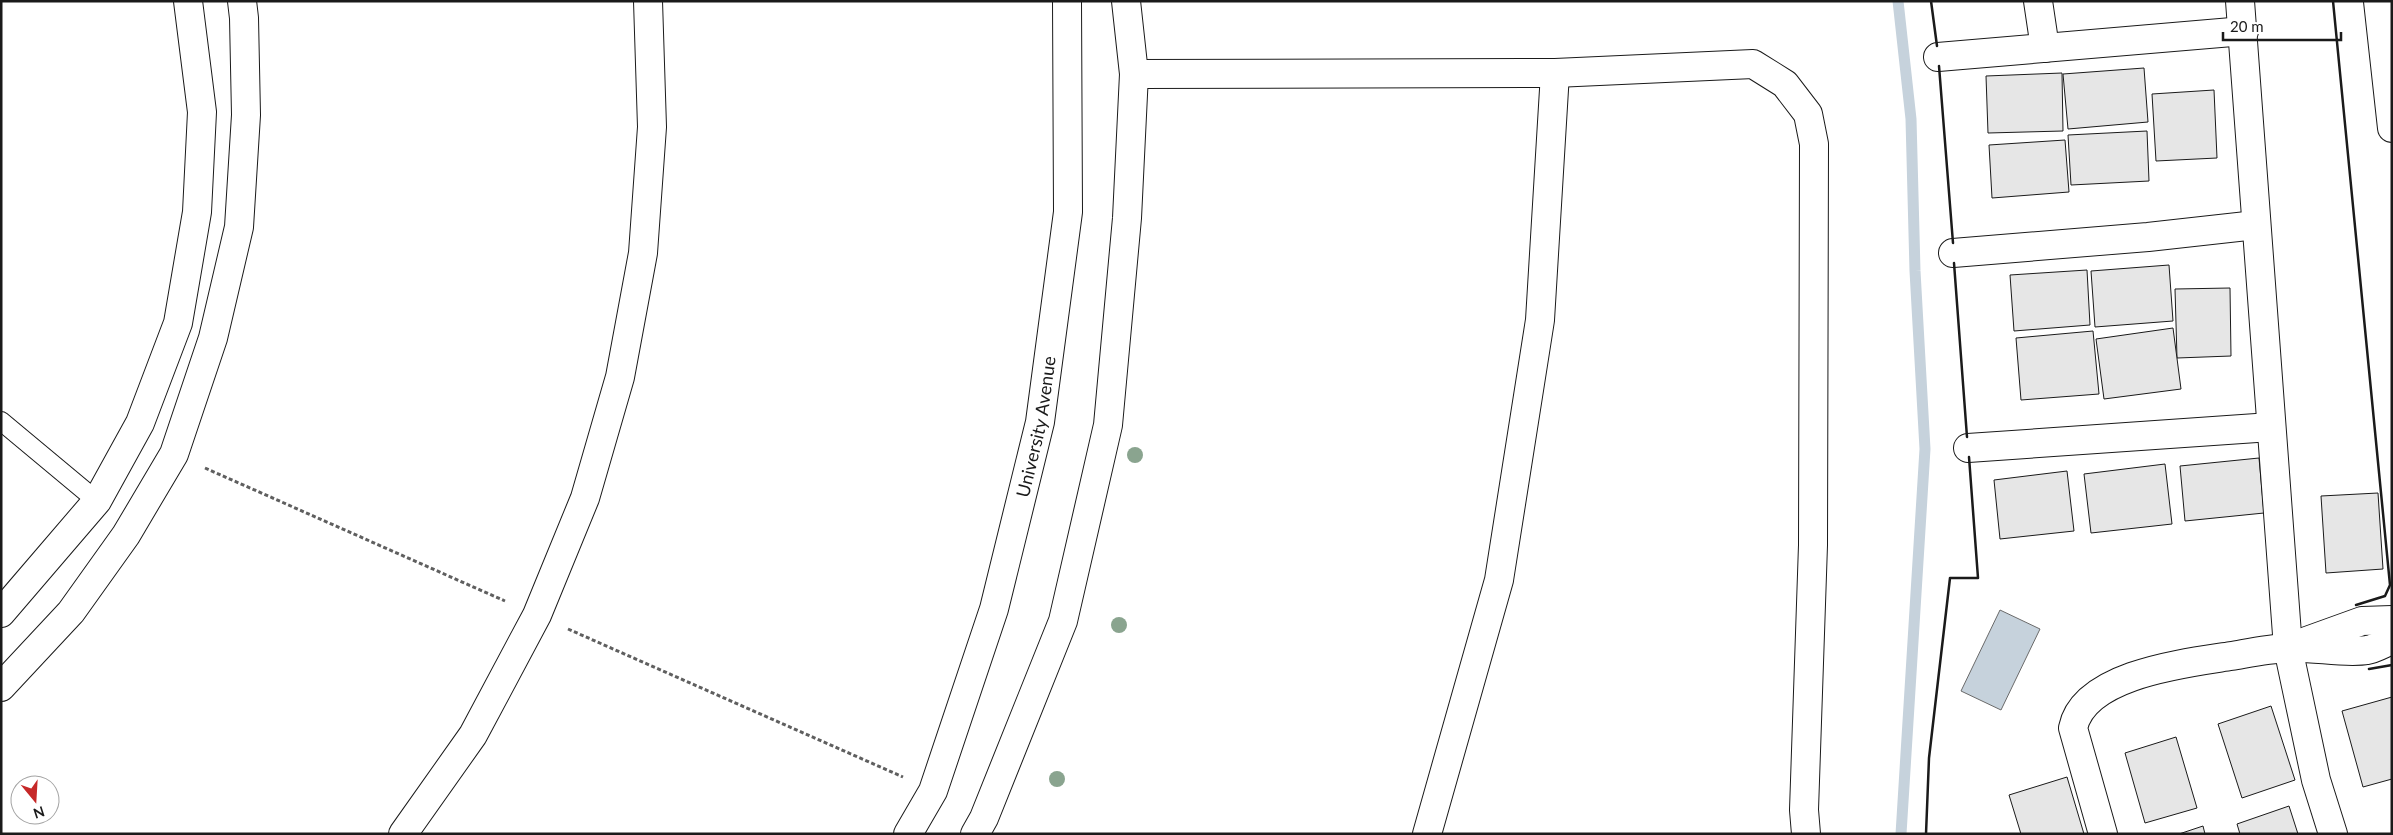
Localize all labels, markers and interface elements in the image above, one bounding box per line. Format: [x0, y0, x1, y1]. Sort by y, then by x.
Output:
scale bar [2223, 10, 2340, 42]
text: 20 m [2230, 17, 2264, 35]
street label: University Avenue [1011, 355, 1060, 499]
north arrow [10, 775, 60, 825]
text: N [31, 803, 47, 823]

